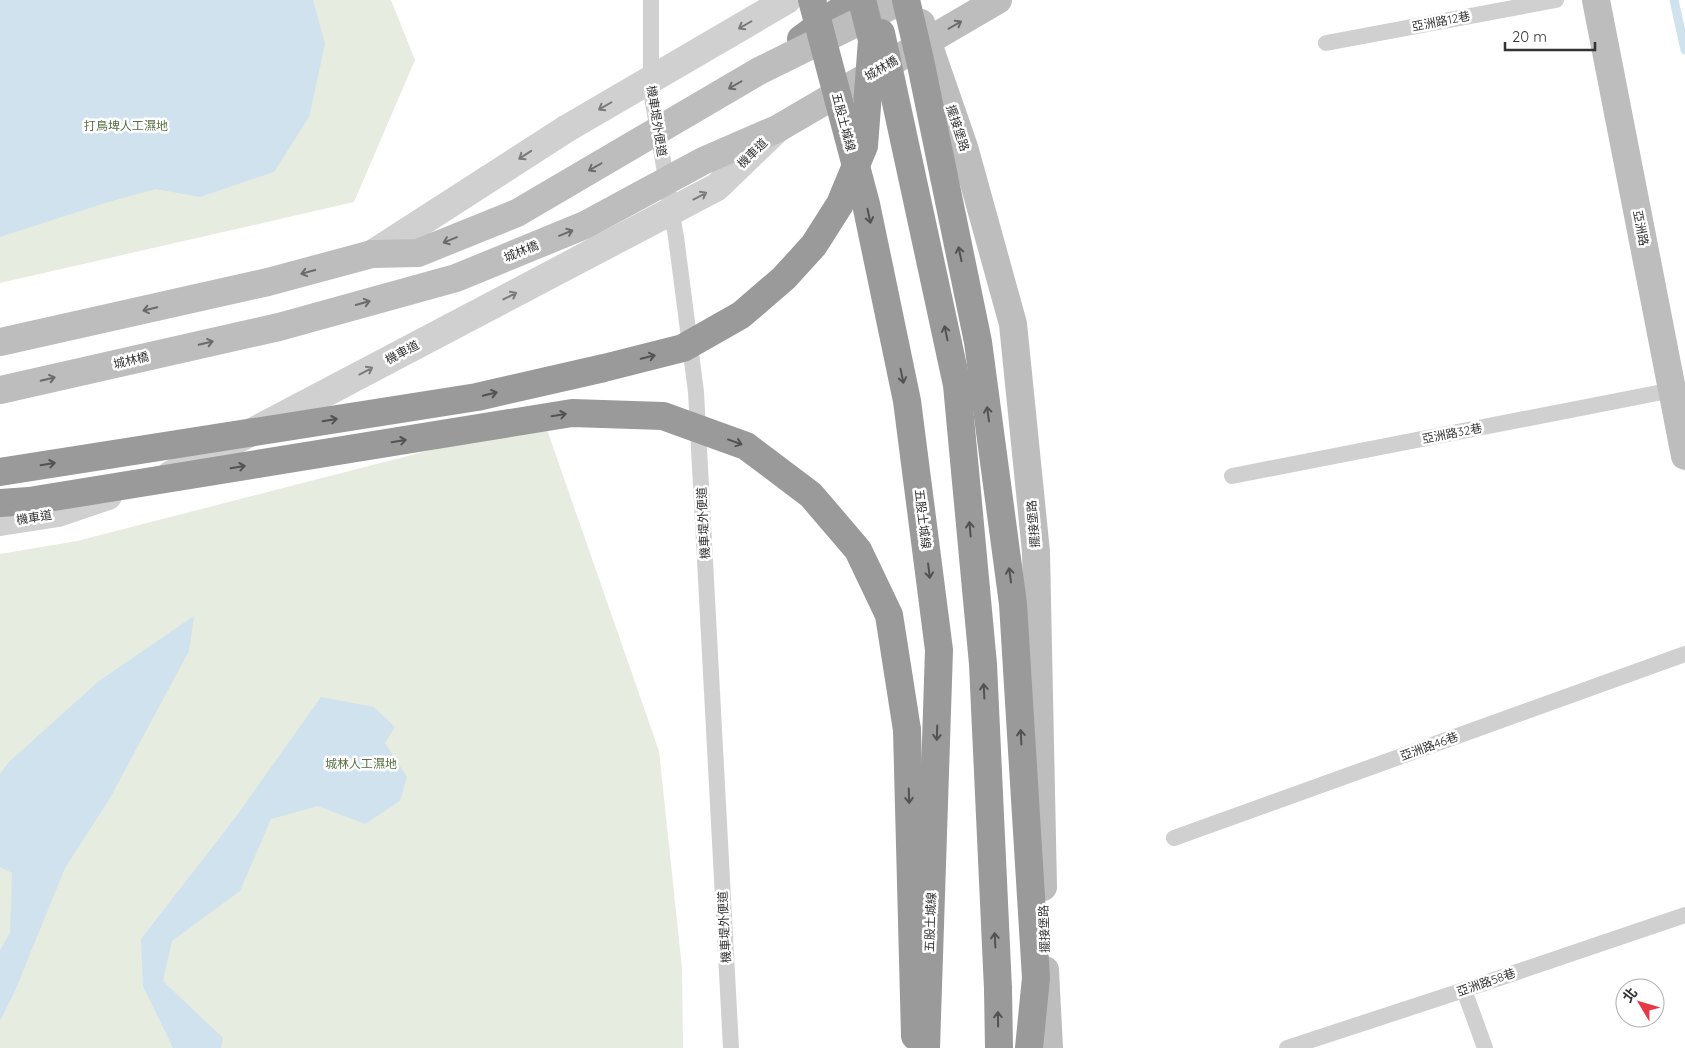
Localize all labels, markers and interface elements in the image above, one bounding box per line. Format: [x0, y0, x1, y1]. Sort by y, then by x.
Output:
street label: 亞洲路12巷 [1411, 8, 1471, 34]
one-way arrow [948, 19, 962, 29]
one-way arrow [739, 20, 753, 30]
scale bar [1505, 20, 1595, 52]
text: 20 m [1512, 27, 1547, 46]
street label: 城林橋 [862, 53, 900, 83]
one-way arrow [728, 80, 742, 90]
street label: 機車堤外便道 [644, 84, 670, 158]
street label: 五股土城線 [829, 91, 859, 153]
one-way arrow [598, 102, 612, 112]
street label: 擺接堡路 [943, 103, 973, 153]
park label: 打鳥埤人工濕地 [84, 118, 168, 133]
street label: 機車道 [734, 135, 770, 171]
one-way arrow [518, 150, 532, 161]
one-way arrow [588, 163, 602, 173]
one-way arrow [693, 191, 708, 201]
one-way arrow [864, 208, 874, 224]
street label: 亞洲路 [1630, 209, 1652, 247]
one-way arrow [558, 227, 573, 237]
one-way arrow [443, 236, 458, 245]
street label: 城林橋 [501, 237, 541, 265]
one-way arrow [955, 247, 964, 263]
one-way arrow [300, 267, 316, 277]
one-way arrow [502, 291, 517, 300]
one-way arrow [355, 298, 371, 308]
one-way arrow [142, 305, 158, 314]
one-way arrow [941, 326, 950, 342]
street label: 機車道 [383, 337, 421, 367]
one-way arrow [198, 338, 214, 347]
street label: 城林橋 [112, 349, 150, 371]
one-way arrow [640, 352, 656, 361]
one-way arrow [358, 366, 373, 376]
one-way arrow [898, 367, 907, 383]
one-way arrow [39, 374, 55, 383]
one-way arrow [482, 389, 498, 398]
one-way arrow [983, 407, 993, 423]
one-way arrow [551, 410, 567, 420]
one-way arrow [321, 415, 337, 425]
street label: 亞洲路32巷 [1421, 420, 1483, 446]
one-way arrow [391, 436, 407, 446]
one-way arrow [726, 438, 742, 447]
one-way arrow [40, 459, 56, 469]
one-way arrow [230, 461, 246, 471]
street label: 機車堤外便道 [694, 487, 712, 559]
street label: 五股土城線 [912, 488, 934, 550]
street label: 擺接堡路 [1023, 499, 1043, 549]
street label: 機車道 [15, 507, 53, 527]
one-way arrow [966, 521, 975, 537]
one-way arrow [924, 563, 934, 579]
one-way arrow [1004, 568, 1014, 584]
one-way arrow [979, 683, 989, 699]
one-way arrow [932, 725, 941, 741]
street label: 亞洲路46巷 [1398, 729, 1460, 763]
one-way arrow [1017, 730, 1026, 746]
park label: 城林人工濕地 [325, 756, 397, 771]
one-way arrow [904, 788, 913, 804]
street label: 機車堤外便道 [715, 891, 733, 963]
street label: 五股土城線 [921, 892, 939, 952]
street label: 擺接堡路 [1036, 905, 1052, 953]
one-way arrow [991, 933, 1000, 949]
street label: 亞洲路58巷 [1455, 965, 1517, 999]
north arrow [1615, 978, 1665, 1028]
text: 北 [1618, 984, 1641, 1006]
one-way arrow [993, 1011, 1003, 1027]

